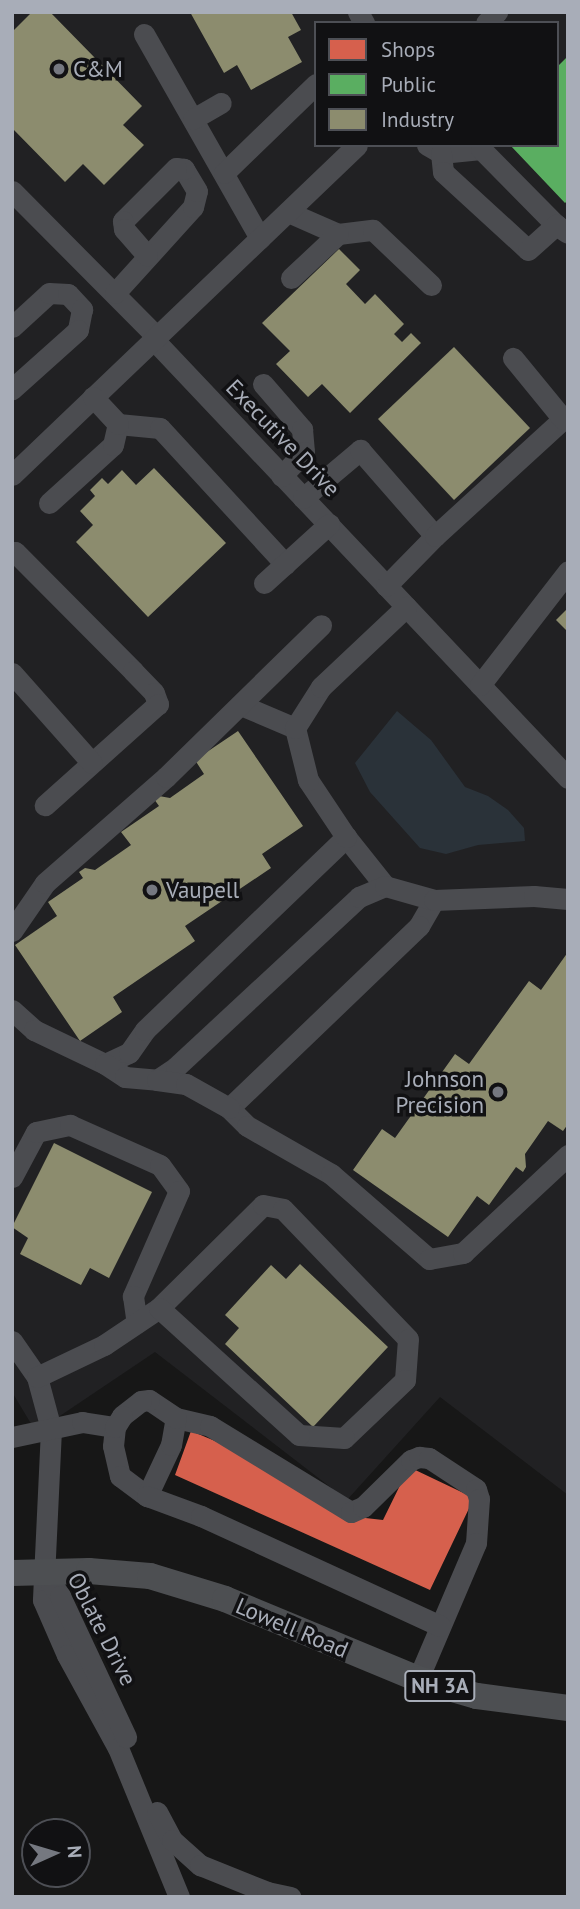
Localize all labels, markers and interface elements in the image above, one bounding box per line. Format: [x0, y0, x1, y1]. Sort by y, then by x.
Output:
legend [314, 21, 559, 147]
text: Shops [381, 36, 435, 63]
place label: C&M [73, 55, 123, 83]
marker: C&M [51, 61, 67, 77]
text: Public [381, 71, 436, 98]
text: Industry [381, 106, 454, 133]
street label: Executive Drive [220, 374, 346, 502]
place label: Vaupell [166, 876, 239, 904]
marker: Vaupell [144, 882, 160, 898]
place label: Johnson Precision [395, 1065, 484, 1119]
marker: Johnson Precision [490, 1084, 506, 1100]
street label: Oblate Drive [62, 1568, 142, 1690]
street label: Lowell Road [232, 1592, 352, 1664]
road number: NH 3A [403, 1668, 477, 1704]
north arrow [21, 1818, 91, 1888]
text: N [63, 1845, 87, 1859]

